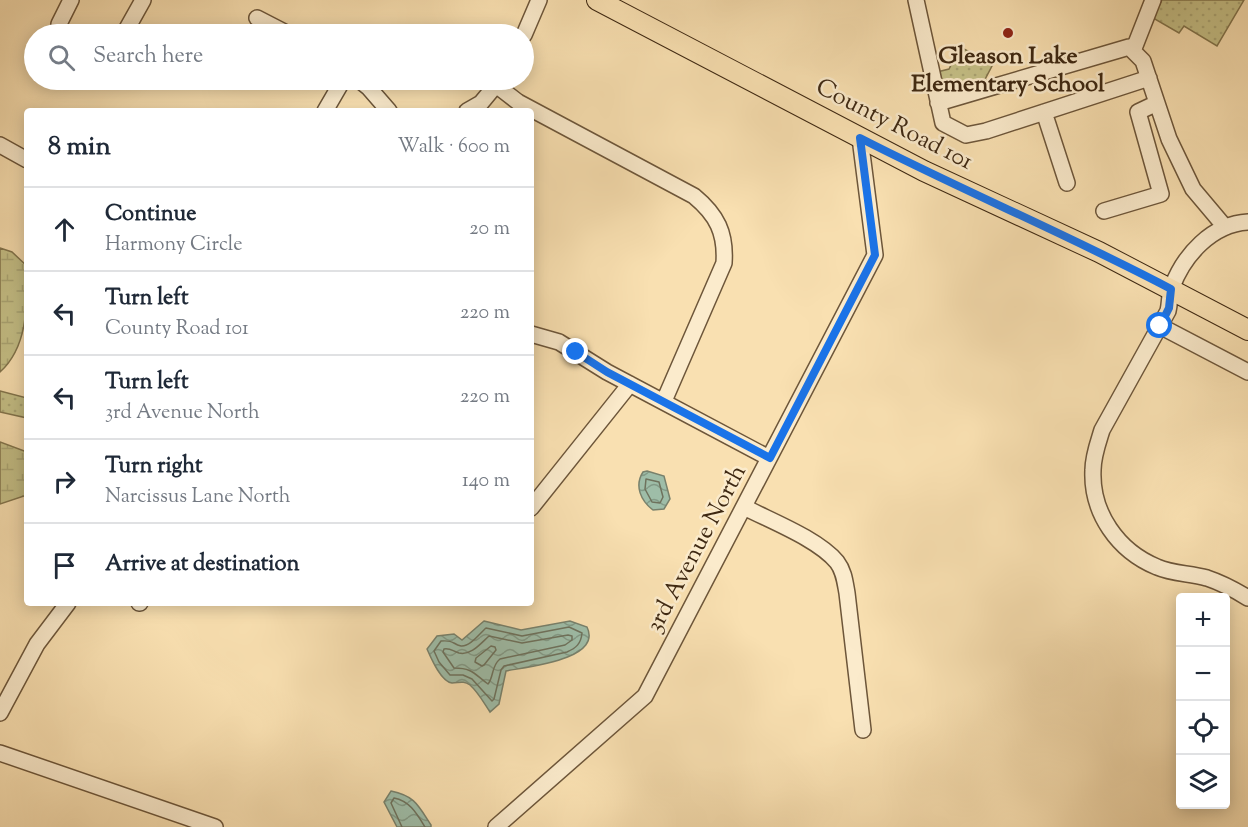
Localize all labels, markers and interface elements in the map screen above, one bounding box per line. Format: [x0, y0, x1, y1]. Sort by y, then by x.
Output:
search box [24, 24, 534, 90]
marker: Gleason Lake Elementary School [1001, 26, 1015, 40]
place label: Gleason Lake Elementary School [911, 40, 1105, 102]
icon: search [45, 41, 78, 74]
text: Search here [93, 41, 203, 73]
street label: County Road 101 [809, 71, 979, 179]
text: 8 min [48, 129, 111, 166]
text: Walk · 600 m [398, 133, 510, 162]
text: Continue [105, 199, 196, 231]
icon: ahead [48, 213, 81, 246]
text: 20 m [469, 215, 510, 244]
text: Harmony Circle [105, 231, 243, 260]
text: Turn left [105, 283, 188, 315]
icon: left [48, 297, 81, 330]
text: 220 m [460, 299, 510, 328]
route start [1146, 312, 1172, 338]
text: County Road 101 [105, 315, 249, 344]
route end [562, 338, 588, 364]
text: Turn left [105, 367, 188, 399]
icon: left [48, 381, 81, 414]
text: 220 m [460, 383, 510, 412]
text: 3rd Avenue North [105, 399, 260, 428]
text: Turn right [105, 451, 202, 483]
street label: 3rd Avenue North [638, 459, 756, 639]
icon: right [48, 465, 81, 498]
text: 140 m [462, 467, 510, 496]
text: Narcissus Lane North [105, 483, 291, 512]
icon: arrive [48, 549, 81, 582]
text: Arrive at destination [105, 549, 300, 581]
map controls [1176, 593, 1230, 809]
button: + [1176, 593, 1230, 647]
button: − [1176, 647, 1230, 701]
button: locate [1176, 701, 1230, 755]
button: layers [1176, 755, 1230, 809]

